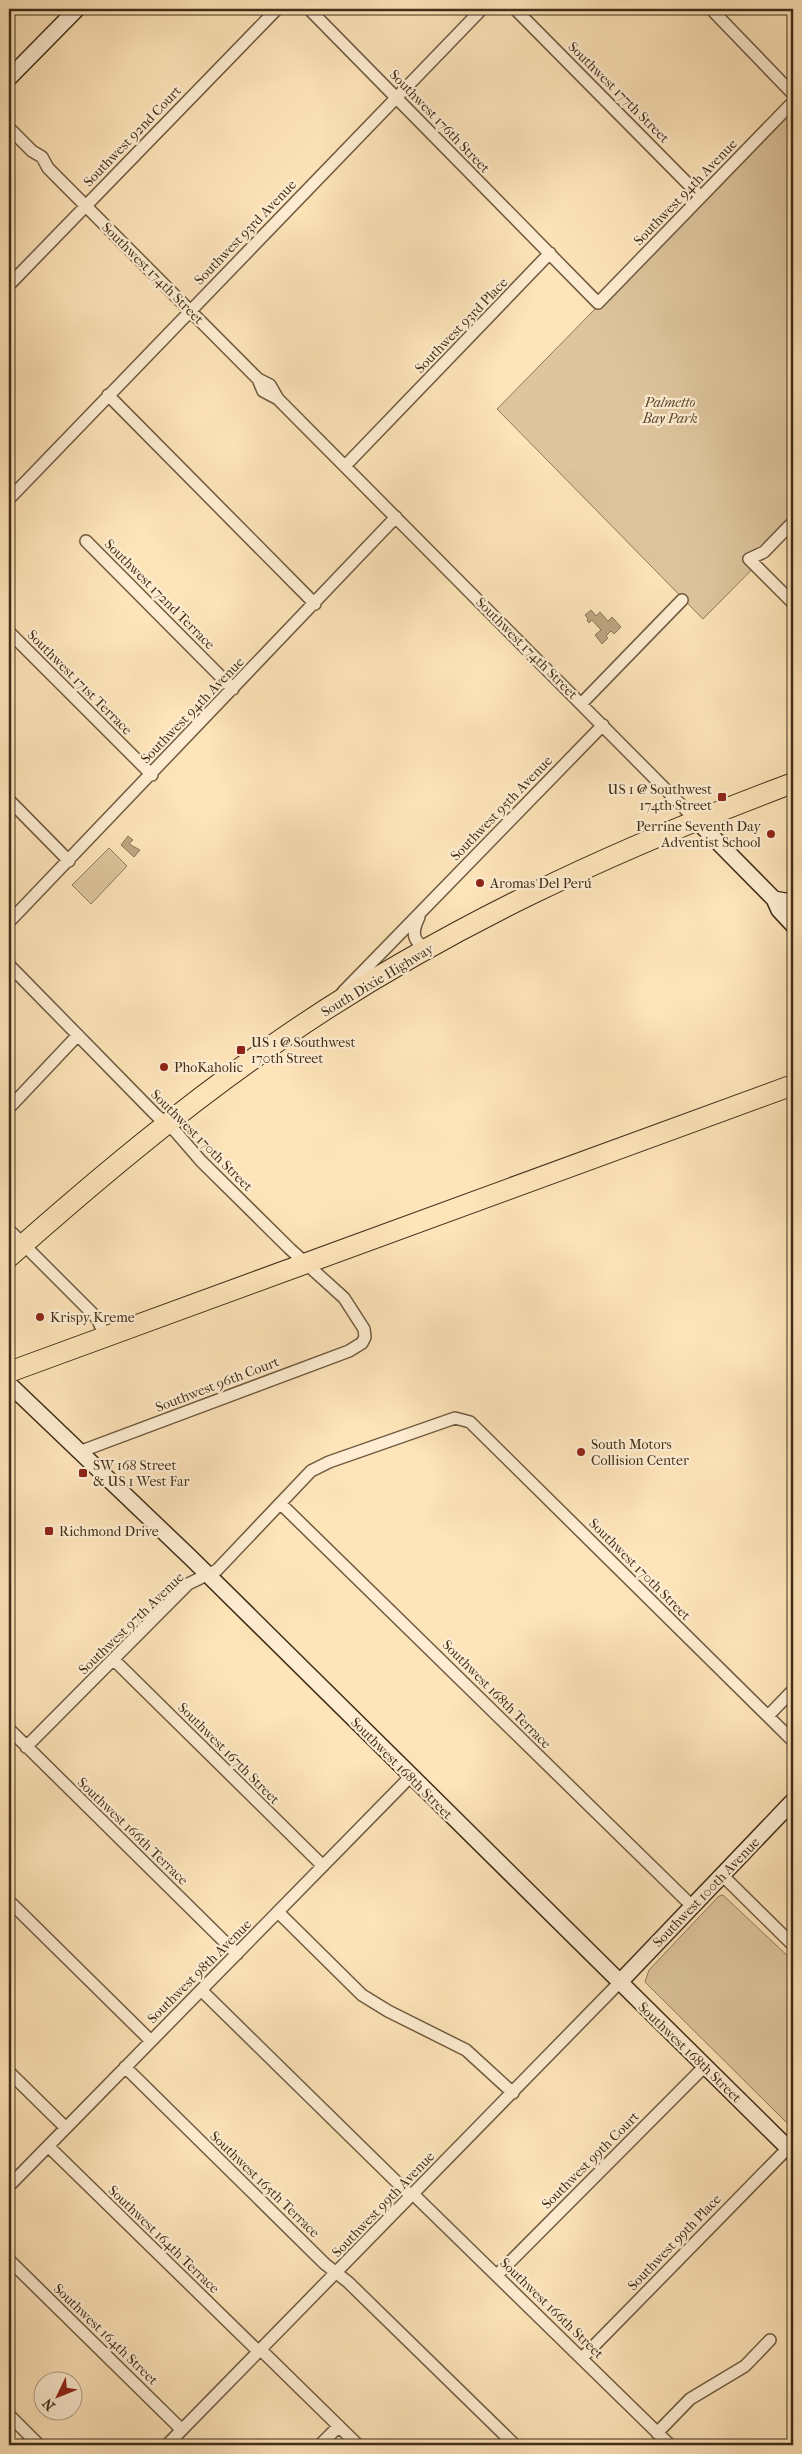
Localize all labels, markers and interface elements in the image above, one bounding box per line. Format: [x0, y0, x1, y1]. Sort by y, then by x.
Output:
street label: Southwest 177th Street [564, 38, 673, 147]
street label: Southwest 176th Street [386, 66, 493, 177]
street label: Southwest 92nd Court [80, 82, 185, 190]
street label: Southwest 94th Avenue [630, 136, 741, 249]
street label: Southwest 93rd Avenue [191, 176, 300, 288]
street label: Southwest 174th Street [98, 219, 207, 328]
street label: Southwest 93rd Place [411, 274, 511, 377]
park label: Palmetto Bay Park [641, 394, 698, 427]
street label: Southwest 172nd Terrace [101, 536, 218, 653]
street label: Southwest 174th Street [472, 594, 581, 703]
street label: Southwest 171st Terrace [24, 626, 136, 738]
street label: Southwest 94th Avenue [137, 654, 248, 767]
street label: Southwest 95th Avenue [447, 752, 556, 864]
place label: US 1 @ Southwest 174th Street [608, 781, 712, 814]
marker: US 1 @ Southwest 174th Street [716, 791, 728, 803]
place label: Perrine Seventh Day Adventist School [636, 818, 762, 851]
marker: Perrine Seventh Day Adventist School [765, 828, 777, 840]
place label: Aromas Del Perú [489, 875, 592, 892]
marker: Aromas Del Perú [474, 877, 486, 889]
street label: South Dixie Highway [318, 940, 437, 1021]
place label: US 1 @ Southwest 170th Street [251, 1034, 355, 1067]
marker: US 1 @ Southwest 170th Street [235, 1044, 247, 1056]
place label: PhoKaholic [174, 1059, 243, 1076]
marker: PhoKaholic [158, 1061, 170, 1073]
street label: Southwest 170th Street [147, 1086, 256, 1195]
place label: Krispy Kreme [50, 1309, 135, 1326]
marker: Krispy Kreme [34, 1311, 46, 1323]
street label: Southwest 96th Court [153, 1353, 281, 1416]
place label: South Motors Collision Center [591, 1436, 689, 1469]
marker: South Motors Collision Center [575, 1446, 587, 1458]
place label: SW 168 Street & US 1 West Far [93, 1457, 189, 1490]
marker: SW 168 Street & US 1 West Far [77, 1467, 89, 1479]
street label: Southwest 170th Street [585, 1515, 694, 1624]
place label: Richmond Drive [59, 1523, 159, 1540]
marker: Richmond Drive [43, 1525, 55, 1537]
street label: Southwest 97th Avenue [75, 1569, 188, 1678]
street label: Southwest 168th Terrace [439, 1636, 555, 1752]
street label: Southwest 167th Street [174, 1699, 283, 1808]
street label: Southwest 168th Street [347, 1714, 456, 1823]
street label: Southwest 166th Terrace [74, 1774, 192, 1889]
street label: Southwest 100th Avenue [649, 1834, 763, 1951]
street label: Southwest 98th Avenue [144, 1916, 255, 2027]
street label: Southwest 168th Street [634, 1999, 745, 2106]
street label: Southwest 99th Court [538, 2108, 643, 2213]
street label: Southwest 165th Terrace [206, 2128, 323, 2241]
street label: Southwest 99th Avenue [328, 2148, 438, 2261]
street label: Southwest 164th Terrace [104, 2182, 223, 2297]
street label: Southwest 99th Place [624, 2191, 725, 2294]
street label: Southwest 166th Street [496, 2254, 607, 2362]
street label: Southwest 164th Street [50, 2280, 161, 2389]
north arrow [32, 2372, 82, 2422]
text: N [39, 2395, 59, 2414]

